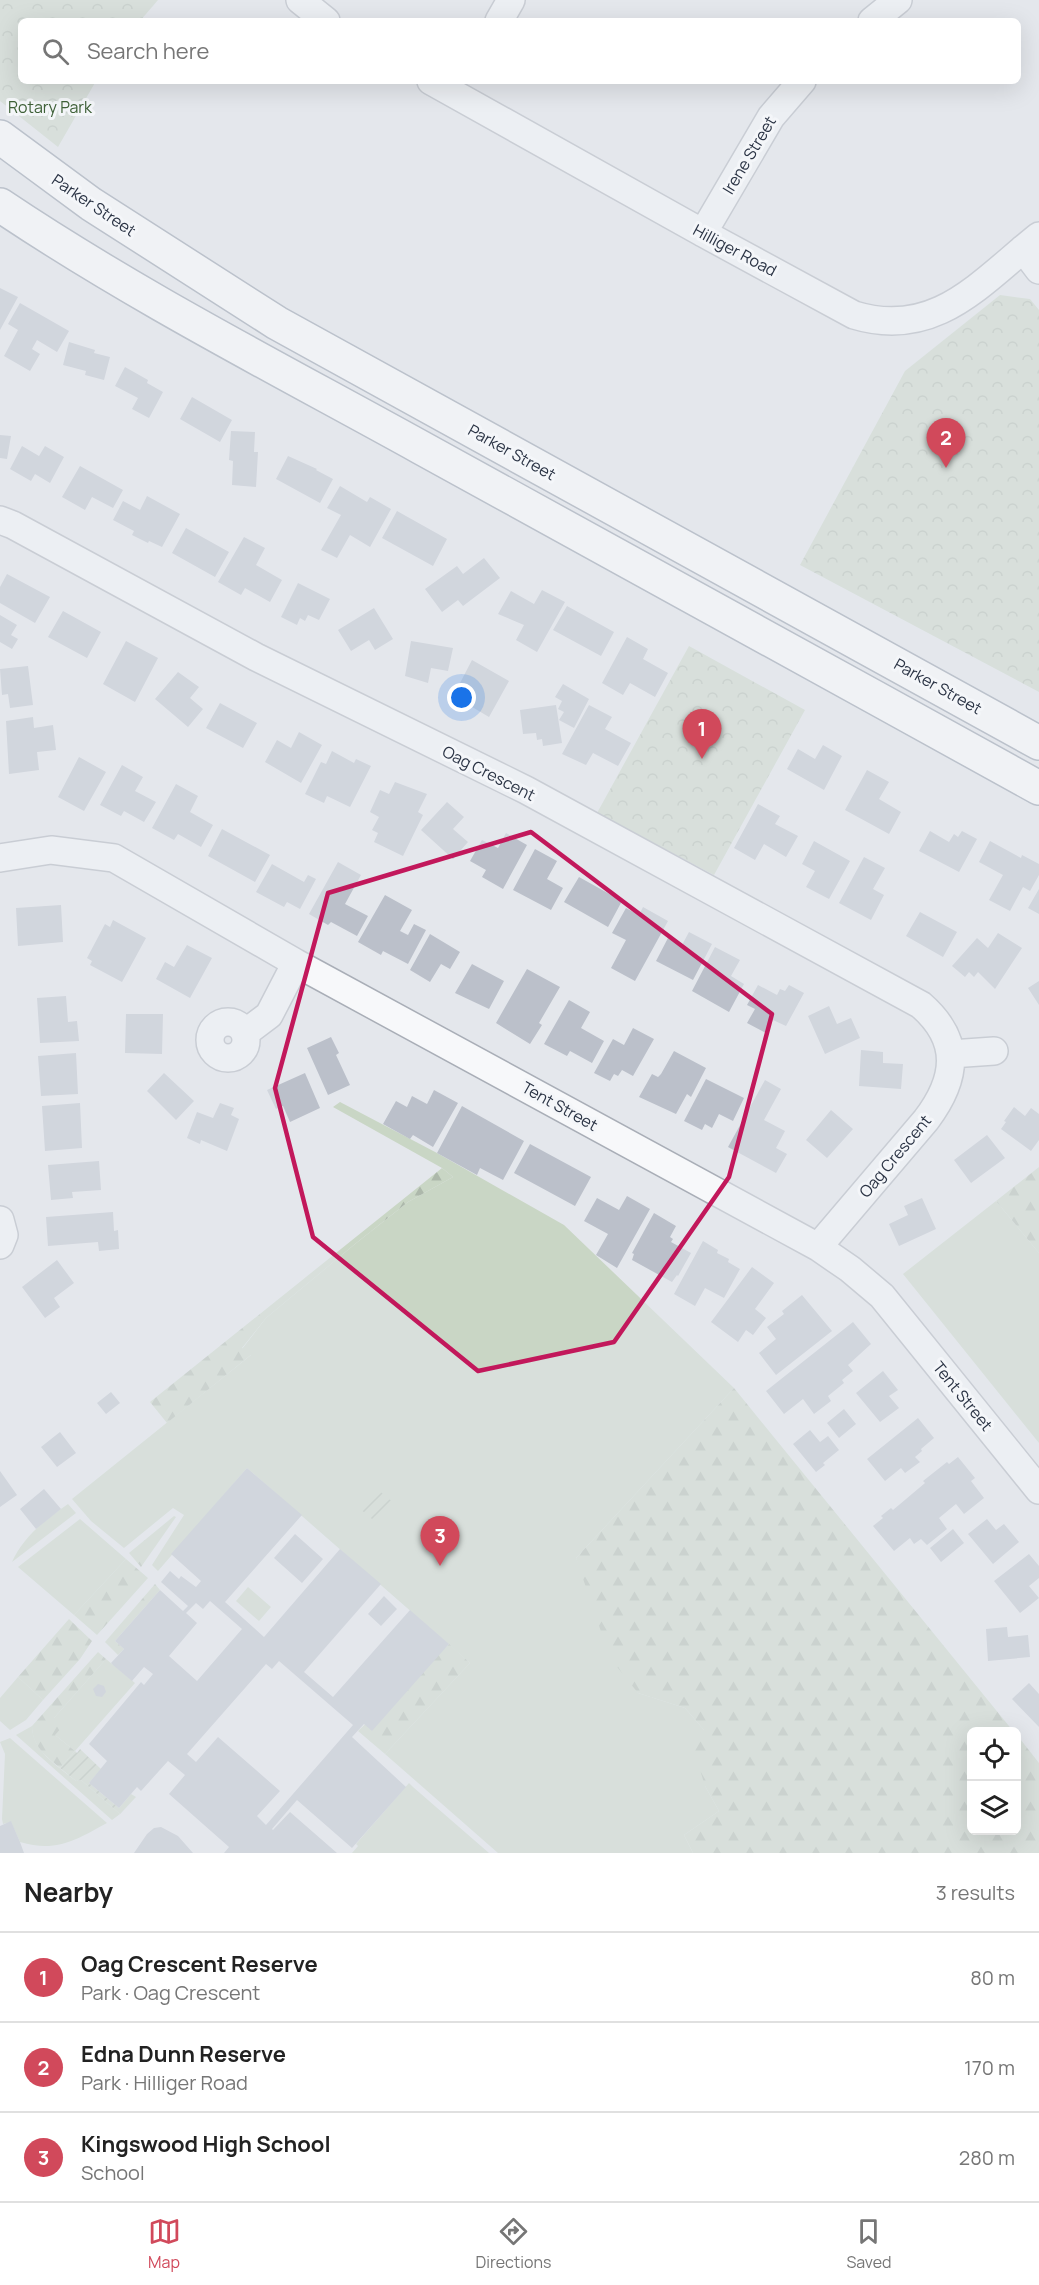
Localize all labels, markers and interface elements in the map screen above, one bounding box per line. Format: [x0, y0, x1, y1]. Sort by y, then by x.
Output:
search box [18, 18, 1021, 84]
icon: search [39, 35, 72, 68]
text: Search here [87, 36, 209, 66]
park label: Rotary Park [8, 96, 93, 118]
street label: Irene Street [717, 112, 781, 198]
street label: Parker Street [48, 169, 140, 241]
street label: Hilliger Road [689, 219, 781, 281]
pin: 2 [926, 418, 966, 468]
street label: Parker Street [464, 419, 560, 485]
street label: Parker Street [890, 653, 986, 719]
your location [447, 683, 476, 712]
pin: 1 [682, 710, 722, 759]
street label: Oag Crescent [439, 740, 539, 806]
street label: Tent Street [518, 1076, 602, 1136]
street label: Oag Crescent [854, 1110, 936, 1202]
street label: Tent Street [928, 1357, 998, 1435]
pin: 3 [420, 1516, 460, 1566]
map controls [967, 1727, 1021, 1835]
button: locate [967, 1727, 1021, 1781]
button: layers [967, 1781, 1021, 1835]
text: Nearby [24, 1874, 113, 1910]
text: 3 results [936, 1879, 1015, 1906]
text: Oag Crescent Reserve [81, 1949, 318, 1979]
text: 1 [39, 1964, 48, 1991]
text: 80 m [970, 1964, 1015, 1991]
text: Park · Oag Crescent [81, 1979, 260, 2006]
text: Edna Dunn Reserve [81, 2039, 286, 2069]
text: 2 [38, 2054, 49, 2081]
text: 170 m [964, 2054, 1015, 2081]
text: Park · Hilliger Road [81, 2069, 248, 2096]
text: Kingswood High School [81, 2129, 331, 2159]
text: 3 [38, 2144, 49, 2171]
text: 280 m [959, 2144, 1015, 2171]
text: School [81, 2159, 145, 2186]
tab: Map [148, 2215, 181, 2273]
tab: Directions [476, 2215, 551, 2273]
tab: Saved [846, 2215, 891, 2273]

